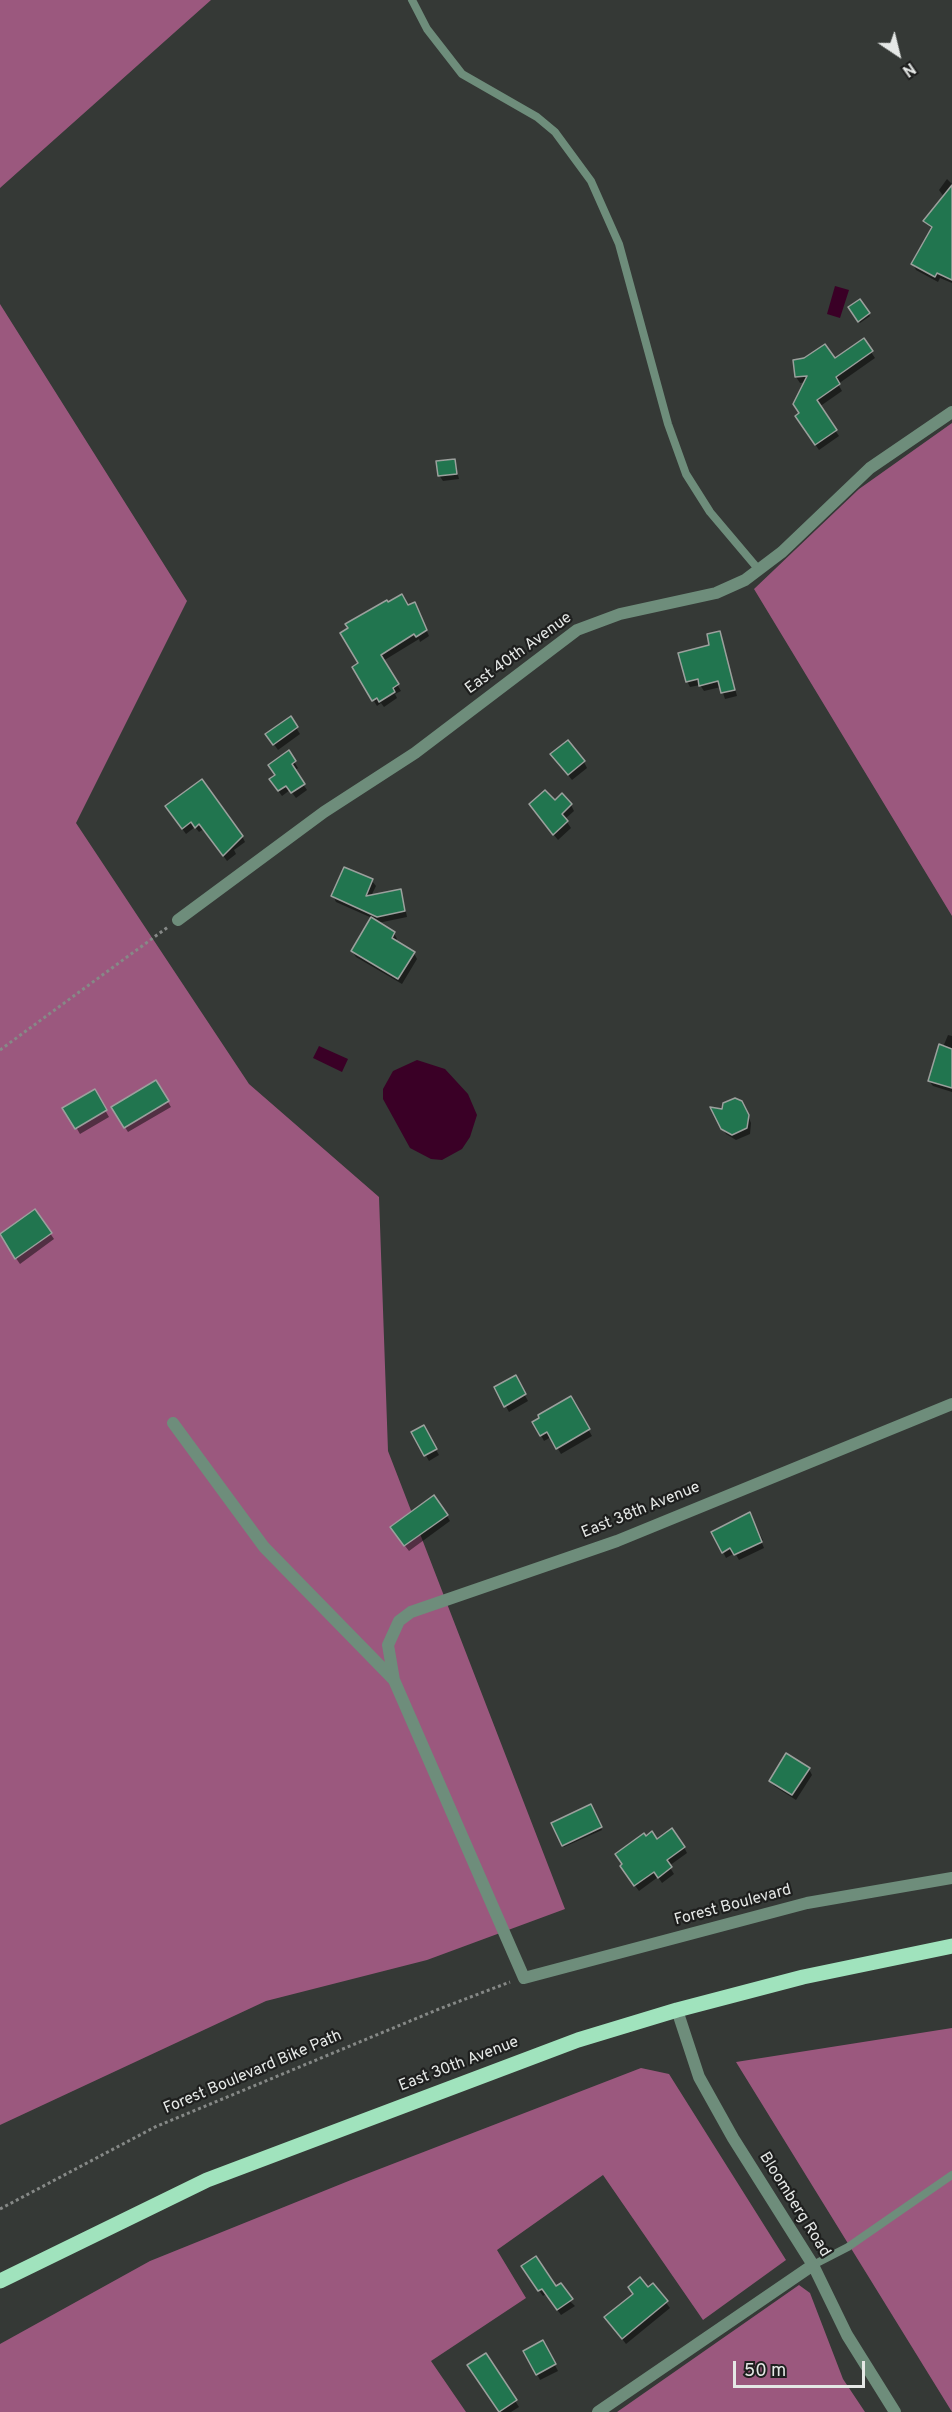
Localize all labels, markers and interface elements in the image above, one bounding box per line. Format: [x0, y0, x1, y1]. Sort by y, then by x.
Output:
north arrow [868, 24, 928, 84]
text: N [898, 57, 919, 80]
street label: East 40th Avenue [462, 609, 576, 699]
street label: East 38th Avenue [579, 1478, 703, 1544]
street label: Forest Boulevard [672, 1881, 794, 1931]
street label: Forest Boulevard Bike Path [161, 2027, 345, 2119]
street label: East 30th Avenue [396, 2033, 522, 2097]
street label: Bloomberg Road [754, 2149, 834, 2261]
scale bar [736, 2349, 868, 2387]
text: 50 m [744, 2360, 786, 2383]

